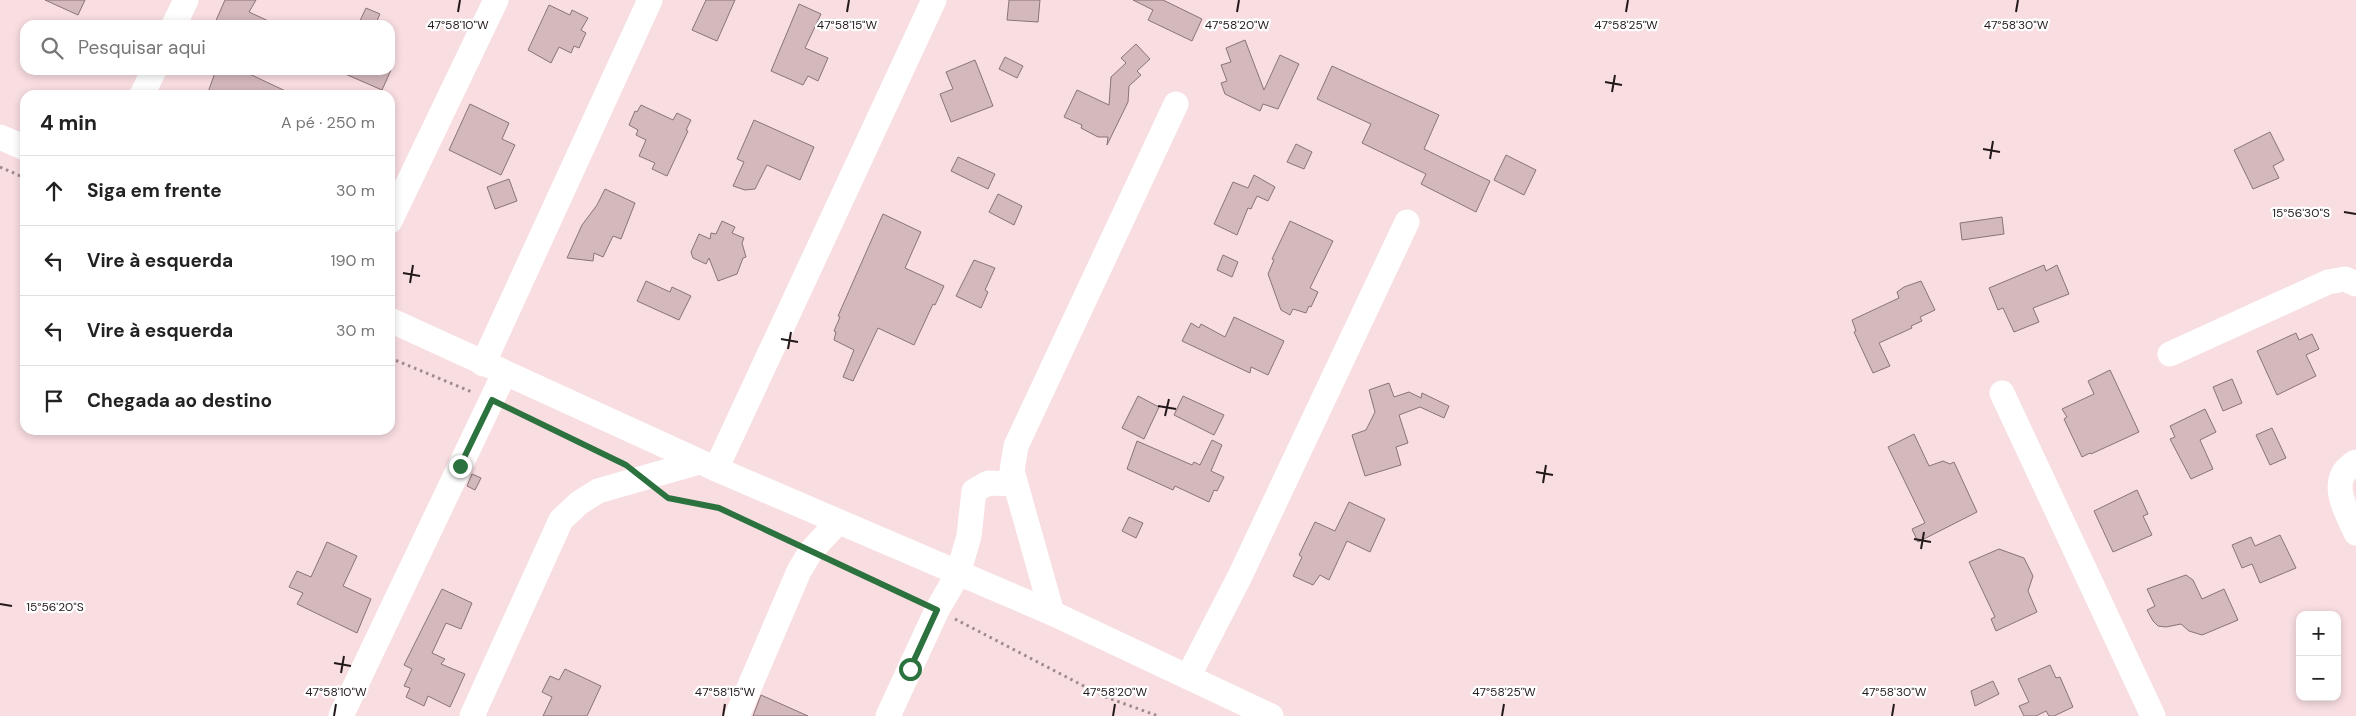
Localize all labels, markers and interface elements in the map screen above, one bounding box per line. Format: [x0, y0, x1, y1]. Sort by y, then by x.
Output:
text: 47°58'10"W [427, 17, 489, 33]
text: 47°58'15"W [817, 17, 878, 33]
text: 47°58'20"W [1205, 17, 1270, 33]
text: 47°58'25"W [1594, 17, 1658, 33]
text: 47°58'30"W [1984, 17, 2049, 33]
search box [20, 20, 395, 75]
icon: search [38, 34, 66, 62]
text: Pesquisar aqui [78, 35, 206, 60]
text: 4 min [40, 109, 97, 137]
text: A pé · 250 m [281, 112, 375, 133]
icon: ahead [40, 177, 68, 205]
text: Siga em frente [87, 178, 222, 203]
text: 30 m [336, 180, 375, 201]
text: 15°56'30"S [2272, 205, 2330, 221]
icon: left [40, 247, 68, 275]
text: Vire à esquerda [87, 248, 233, 273]
text: 190 m [331, 250, 375, 271]
icon: left [40, 317, 68, 345]
text: Vire à esquerda [87, 318, 233, 343]
text: 30 m [336, 320, 375, 341]
icon: arrive [40, 387, 68, 415]
text: Chegada ao destino [87, 388, 272, 413]
route end [449, 455, 472, 478]
text: 15°56'20"S [26, 599, 84, 615]
map controls [2296, 611, 2341, 701]
button: + [2296, 611, 2341, 656]
button: − [2296, 656, 2341, 701]
route start [899, 658, 922, 681]
text: 47°58'10"W [305, 684, 367, 700]
text: 47°58'15"W [695, 684, 756, 700]
text: 47°58'20"W [1083, 684, 1148, 700]
text: 47°58'25"W [1472, 684, 1536, 700]
text: 47°58'30"W [1862, 684, 1927, 700]

